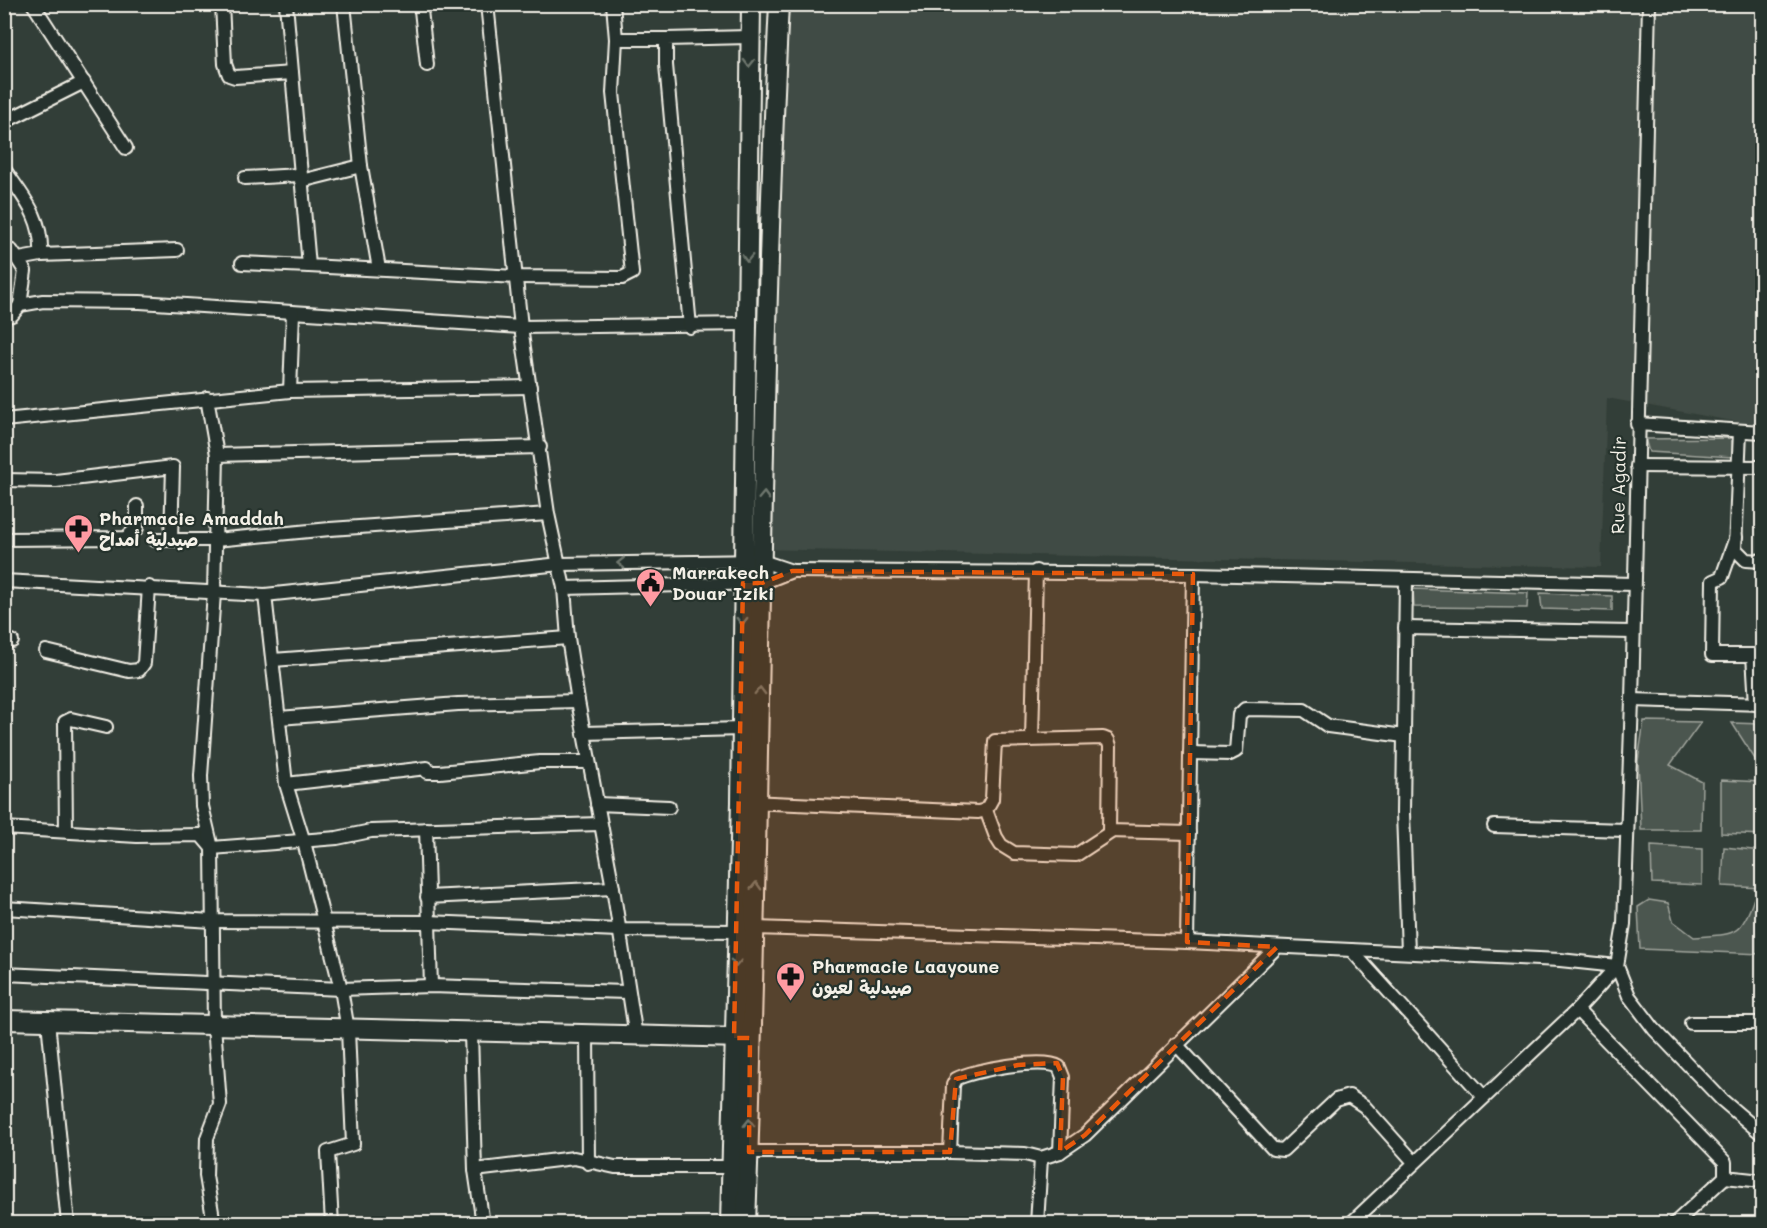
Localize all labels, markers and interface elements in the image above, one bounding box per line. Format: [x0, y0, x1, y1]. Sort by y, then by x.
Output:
one-way arrow [743, 58, 755, 67]
one-way arrow [741, 253, 753, 262]
street label: Rue Agadir [1605, 436, 1631, 534]
one-way arrow [758, 492, 771, 501]
place label: Pharmacie Amaddah صيدلية أمداح [99, 506, 284, 551]
pharmacy icon: Pharmacie Amaddah صيدلية أمداح [62, 512, 94, 554]
one-way arrow [617, 557, 626, 569]
place label: Marrakech Douar Iziki [672, 560, 774, 605]
public building icon: Marrakech Douar Iziki [635, 566, 667, 608]
one-way arrow [736, 616, 748, 625]
one-way arrow [754, 687, 766, 696]
one-way arrow [749, 882, 762, 891]
place label: Pharmacie Laayoune صيدلية لعيون [812, 954, 999, 999]
one-way arrow [729, 958, 742, 967]
pharmacy icon: Pharmacie Laayoune صيدلية لعيون [775, 960, 807, 1002]
one-way arrow [743, 1119, 755, 1128]

